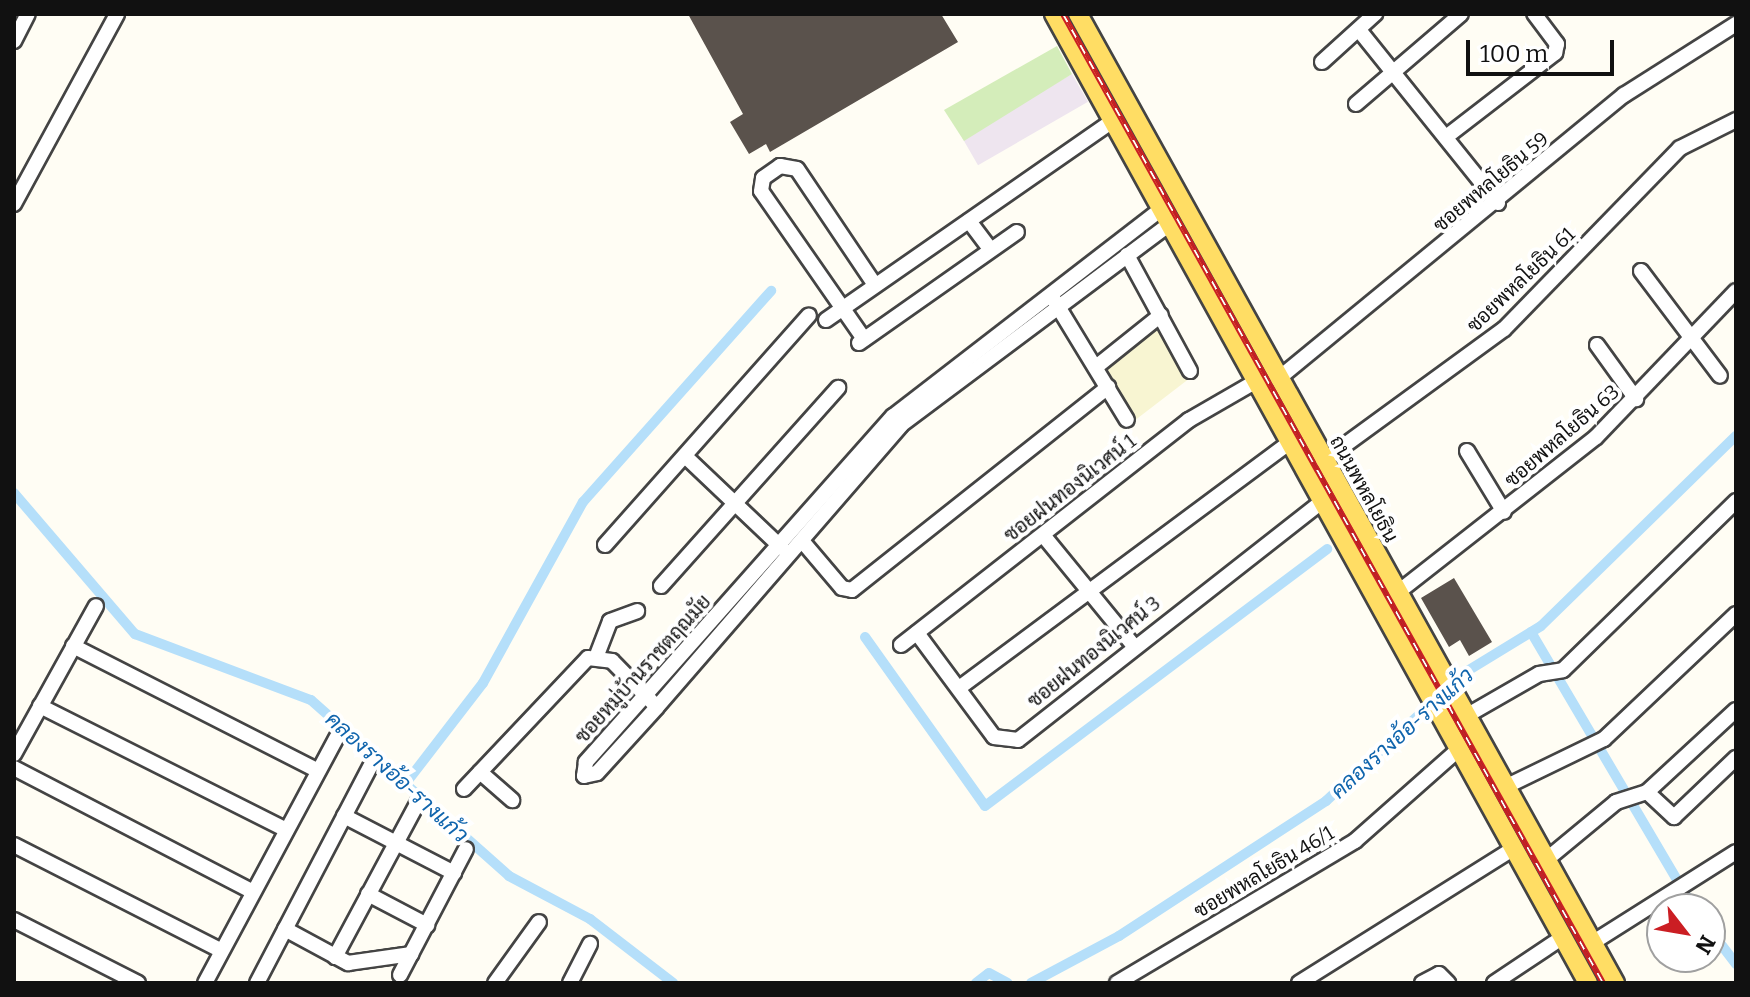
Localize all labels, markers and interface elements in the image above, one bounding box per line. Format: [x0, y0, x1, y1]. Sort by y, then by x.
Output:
scale bar [1470, 24, 1618, 74]
text: 100 m [1480, 40, 1548, 68]
street label: ซอยพหลโยธิน 59 [1429, 127, 1553, 237]
street label: ซอยพหลโยธิน 61 [1462, 223, 1580, 337]
street label: ซอยพหลโยธิน 63 [1500, 380, 1624, 492]
street label: ซอยฝนทองนิเวศน์ 1 [999, 429, 1141, 547]
street label: ถนนพหลโยธิน [1325, 431, 1403, 547]
street label: ซอยหมู่บ้านราชตฤณมัย [570, 590, 716, 748]
street label: ซอยฝนทองนิเวศน์ 3 [1023, 591, 1165, 713]
water label: คลองรางอ้อ-รางแก้ว [1325, 662, 1479, 804]
water label: คลองรางอ้อ-รางแก้ว [320, 706, 474, 848]
street label: ซอยพหลโยธิน 46/1 [1190, 821, 1338, 923]
north arrow [1646, 893, 1726, 973]
text: N [1689, 930, 1721, 959]

